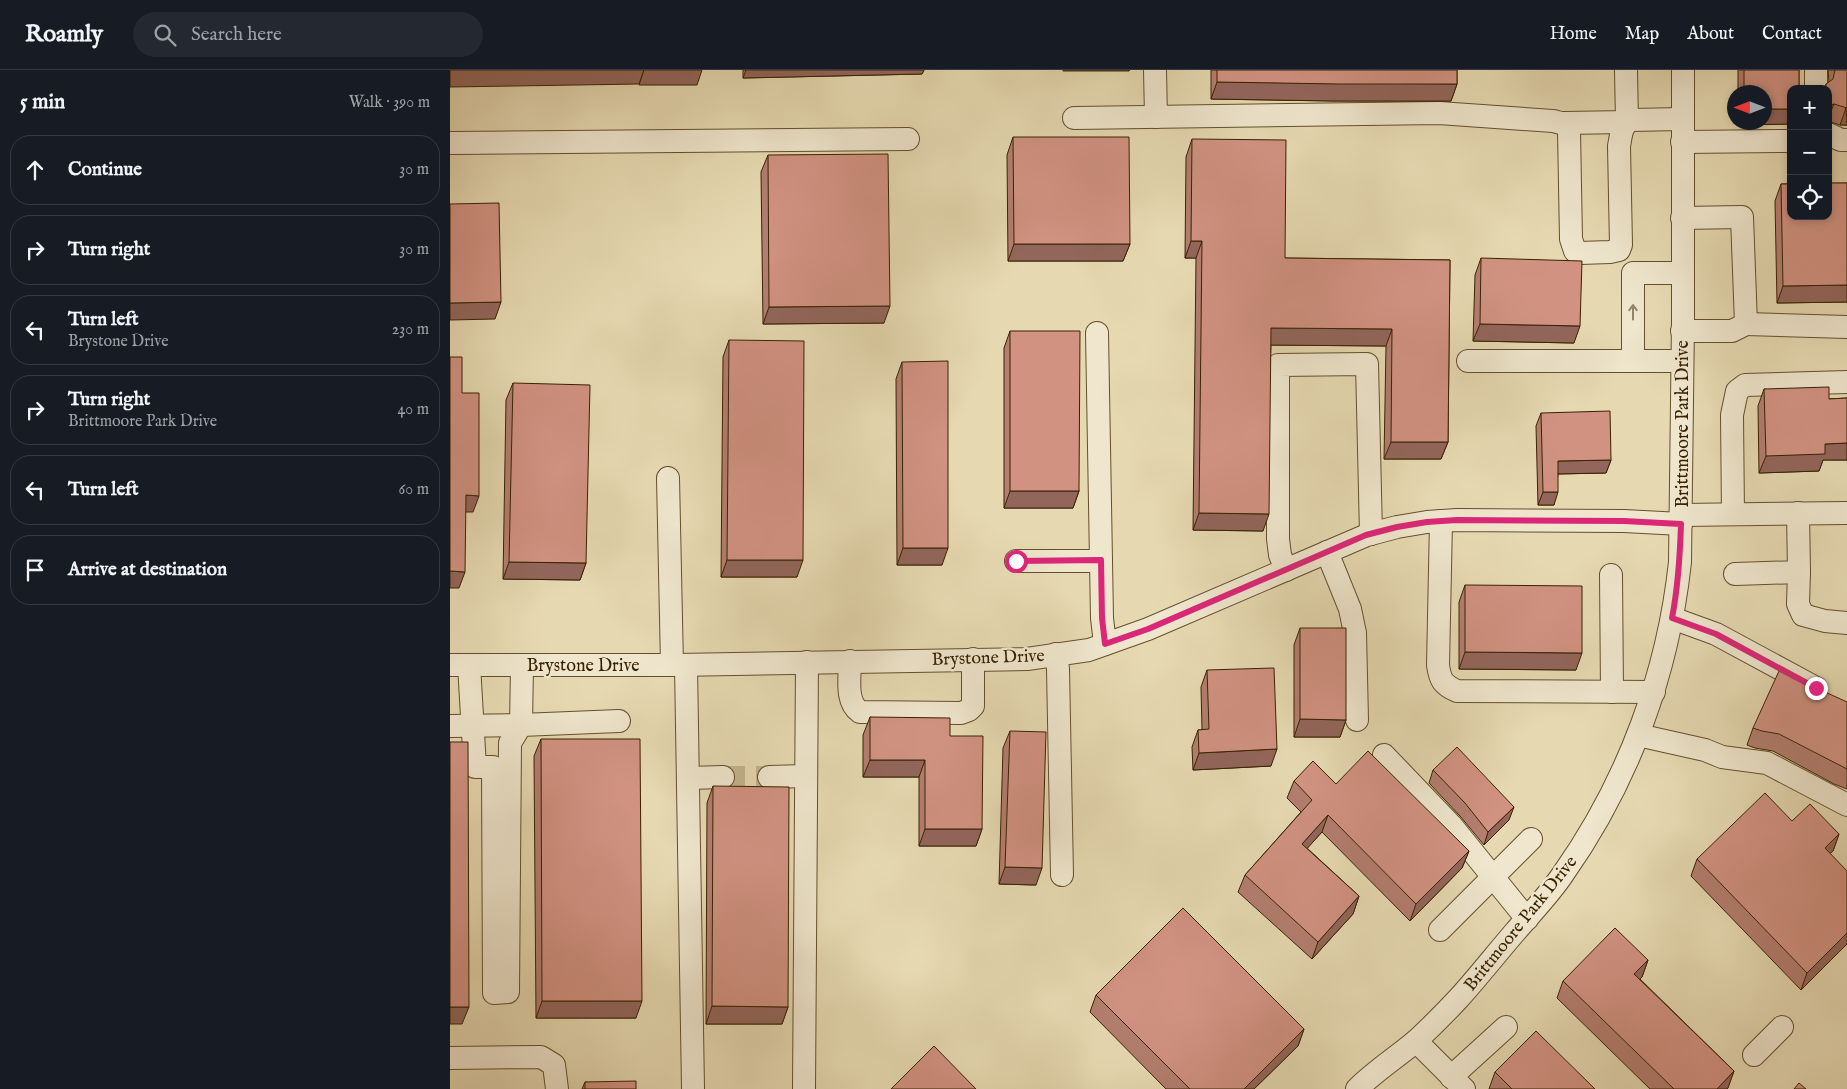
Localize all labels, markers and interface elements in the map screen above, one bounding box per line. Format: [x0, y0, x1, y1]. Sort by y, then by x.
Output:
search box [133, 12, 483, 57]
text: Roamly [25, 19, 103, 50]
icon: search [151, 21, 179, 49]
text: Search here [191, 23, 282, 47]
text: Home [1550, 23, 1597, 46]
text: Map [1625, 23, 1659, 46]
text: About [1687, 23, 1734, 46]
text: Contact [1762, 23, 1822, 46]
north arrow [1727, 85, 1772, 130]
map controls [1787, 85, 1832, 220]
button: + [1787, 85, 1832, 130]
text: 5 min [20, 89, 65, 116]
text: Walk · 390 m [349, 93, 430, 113]
button: − [1787, 130, 1832, 175]
icon: ahead [21, 156, 49, 184]
text: Continue [68, 158, 142, 182]
text: 30 m [399, 160, 429, 180]
button: locate [1787, 175, 1832, 220]
icon: right [21, 236, 49, 264]
text: Turn right [68, 238, 150, 262]
text: 30 m [399, 240, 429, 260]
one-way arrow [1628, 304, 1638, 320]
text: Turn left [68, 308, 139, 332]
icon: left [21, 316, 49, 344]
text: 230 m [392, 320, 429, 340]
text: Brystone Drive [68, 332, 169, 352]
street label: Brittmoore Park Drive [1672, 340, 1695, 508]
text: Turn right [68, 388, 150, 412]
icon: right [21, 396, 49, 424]
text: 40 m [397, 400, 429, 420]
text: Brittmoore Park Drive [68, 412, 217, 432]
icon: left [21, 476, 49, 504]
text: Turn left [68, 478, 139, 502]
text: 60 m [399, 480, 429, 500]
route start [1005, 550, 1028, 573]
icon: arrive [21, 556, 49, 584]
text: Arrive at destination [68, 558, 227, 582]
street label: Brystone Drive [931, 645, 1045, 672]
street label: Brystone Drive [526, 655, 640, 678]
route end [1805, 677, 1828, 700]
street label: Brittmoore Park Drive [1459, 852, 1583, 996]

